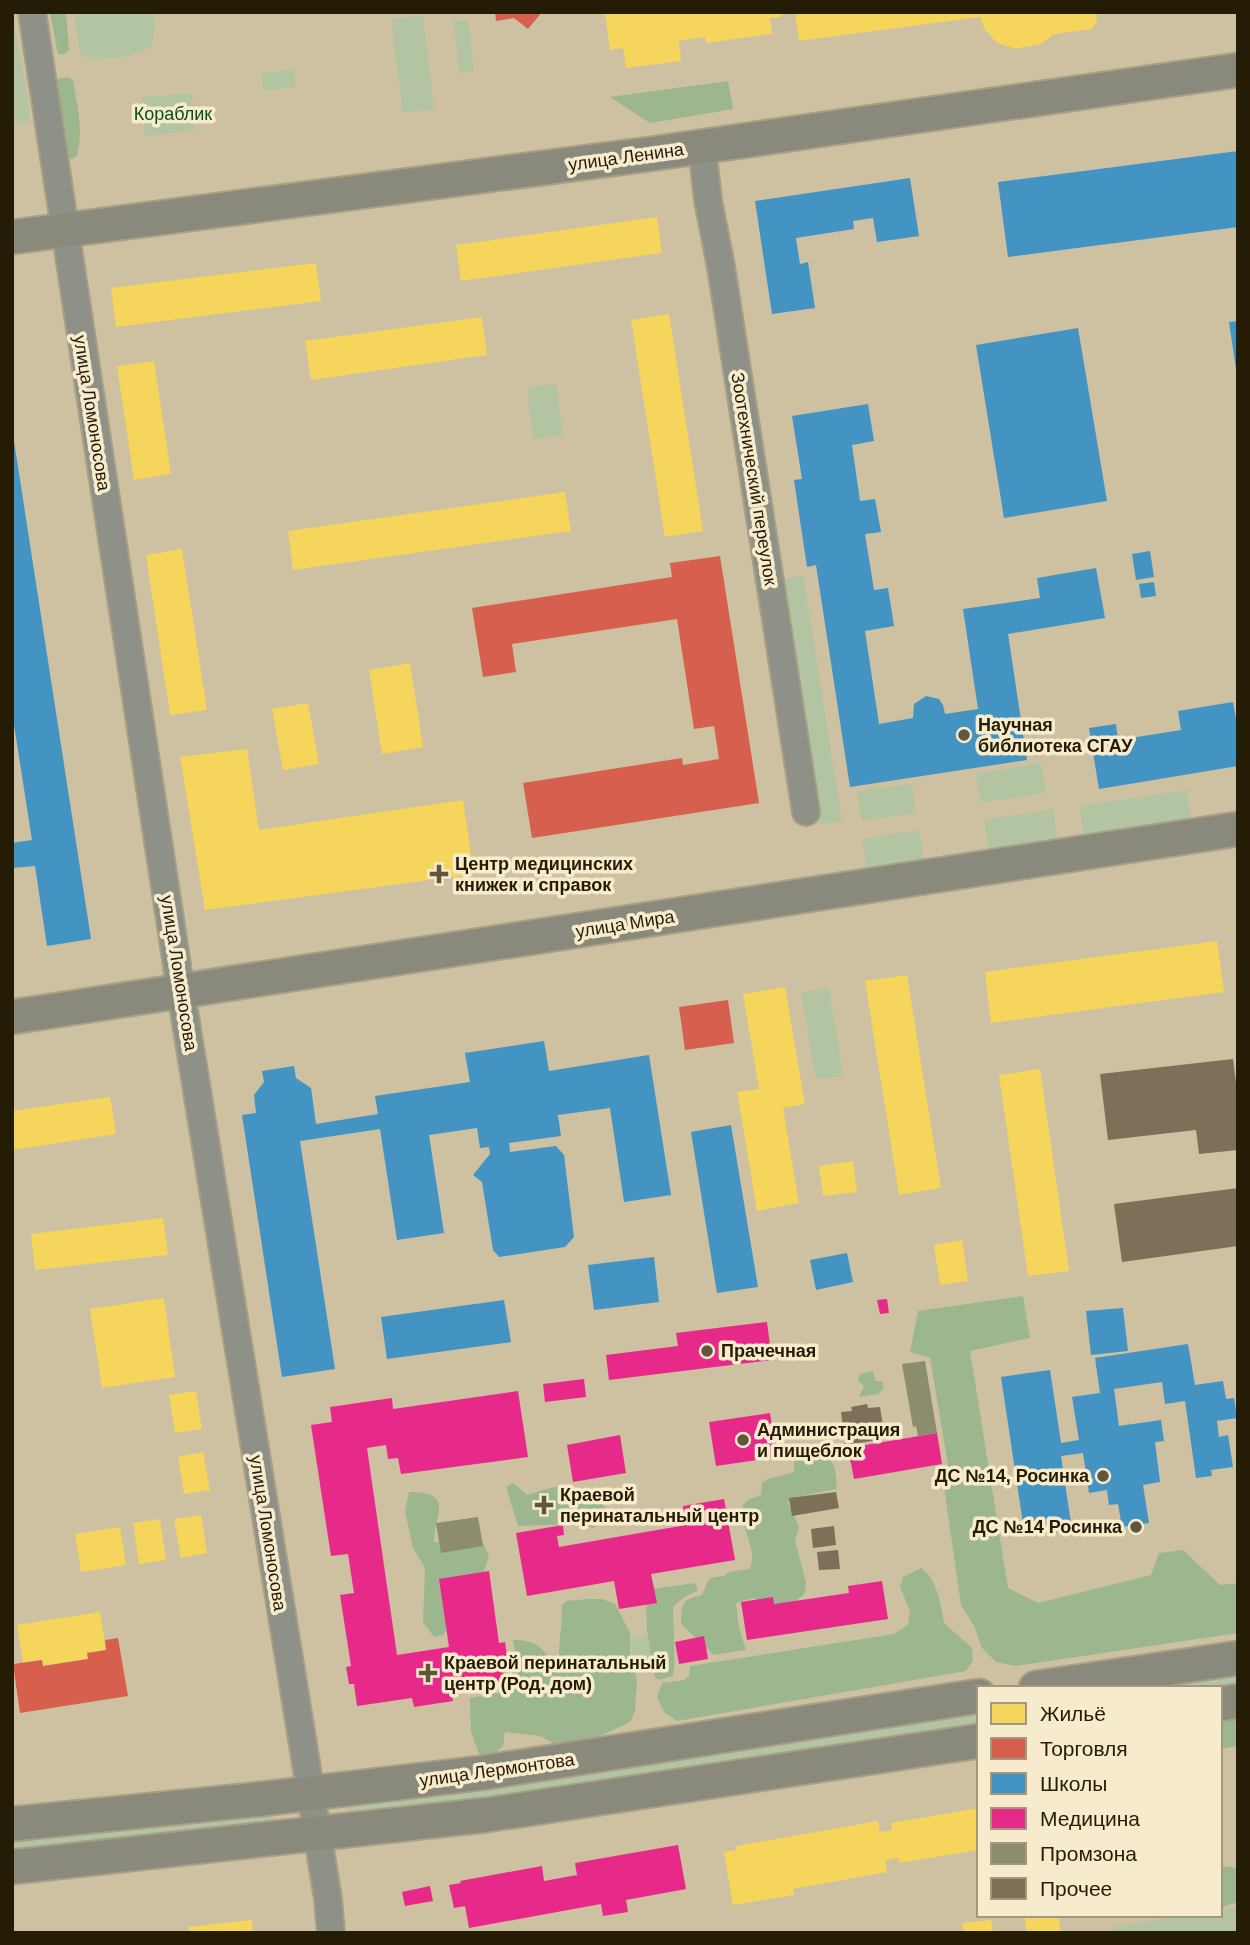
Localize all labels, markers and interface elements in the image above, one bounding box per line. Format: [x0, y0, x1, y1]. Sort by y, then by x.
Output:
park label: Кораблик [134, 104, 212, 124]
street label: улица Ленина [567, 139, 686, 175]
street label: улица Ломоносова [70, 334, 114, 493]
street label: Зоотехнический переулок [727, 371, 781, 587]
place label: Научная библиотека СГАУ [978, 715, 1133, 756]
marker: Научная библиотека СГАУ [956, 727, 972, 743]
place label: Центр медицинских книжек и справок [455, 854, 633, 895]
marker: Центр медицинских книжек и справок [429, 864, 449, 884]
street label: улица Ломоносова [157, 894, 201, 1053]
street label: улица Мира [574, 906, 677, 942]
place label: Прачечная [721, 1341, 816, 1361]
marker: Прачечная [699, 1343, 715, 1359]
place label: Администрация и пищеблок [757, 1420, 900, 1461]
marker: Администрация и пищеблок [735, 1432, 751, 1448]
street label: улица Ломоносова [246, 1454, 290, 1613]
place label: ДС №14, Росинка [935, 1466, 1090, 1486]
marker: ДС №14, Росинка [1095, 1468, 1111, 1484]
place label: Краевой перинатальный центр [560, 1485, 759, 1526]
marker: Краевой перинатальный центр [534, 1495, 554, 1515]
place label: ДС №14 Росинка [973, 1517, 1123, 1537]
marker: ДС №14 Росинка [1128, 1519, 1144, 1535]
place label: Краевой перинатальный центр (Род. дом) [444, 1653, 666, 1694]
marker: Краевой перинатальный центр (Род. дом) [418, 1663, 438, 1683]
legend [977, 1686, 1222, 1917]
text: Жильё [1040, 1702, 1106, 1725]
text: Торговля [1040, 1737, 1128, 1760]
street label: улица Лермонтова [418, 1749, 577, 1791]
text: Школы [1040, 1772, 1107, 1795]
text: Медицина [1040, 1807, 1140, 1830]
text: Промзона [1040, 1842, 1137, 1865]
text: Прочее [1040, 1877, 1112, 1900]

